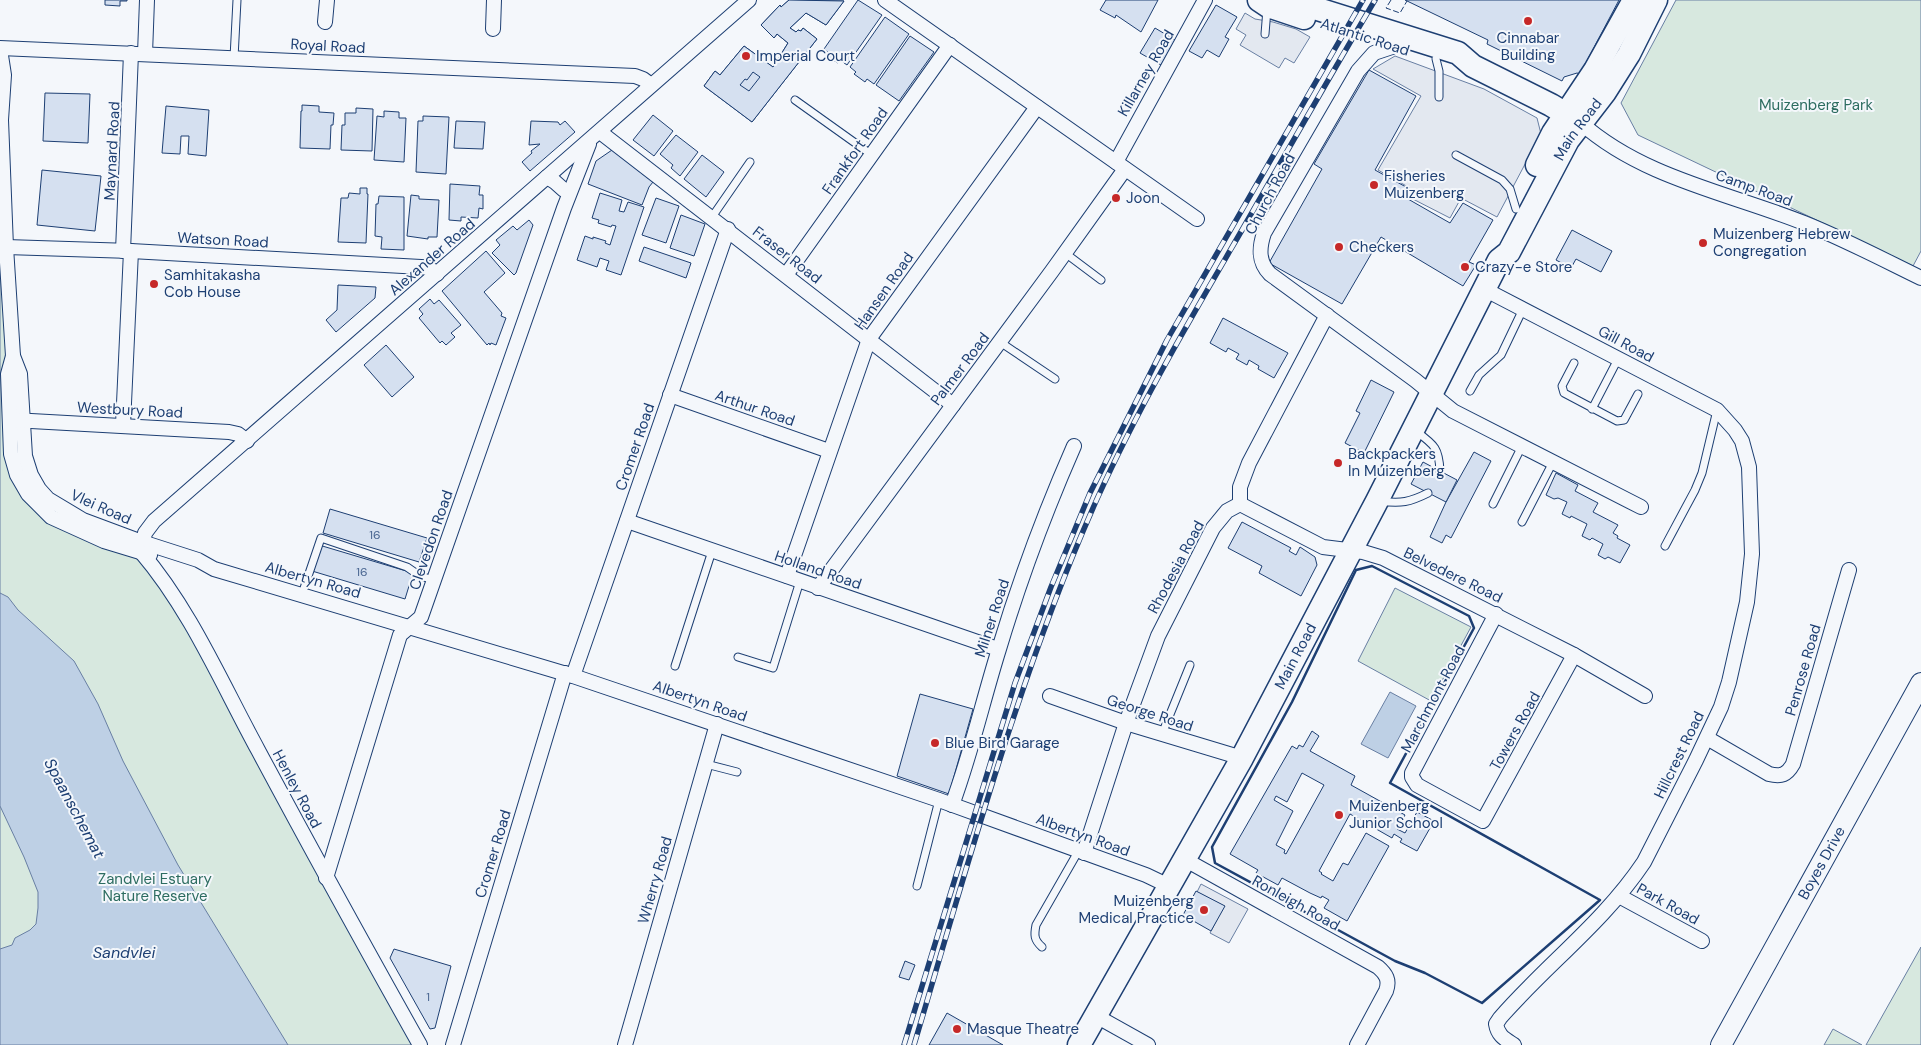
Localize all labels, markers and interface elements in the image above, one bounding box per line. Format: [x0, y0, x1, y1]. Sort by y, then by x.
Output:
street label: Atlantic Road [1318, 13, 1412, 61]
marker: Cinnabar Building [1522, 15, 1534, 27]
street label: Killarney Road [1113, 26, 1179, 120]
place label: Cinnabar Building [1497, 28, 1560, 65]
street label: Royal Road [290, 34, 366, 58]
place label: Imperial Court [756, 46, 855, 66]
marker: Imperial Court [740, 50, 752, 62]
street label: Main Road [1549, 94, 1607, 164]
park label: Muizenberg Park [1759, 95, 1873, 115]
street label: Maynard Road [99, 101, 125, 201]
street label: Frankfort Road [818, 104, 892, 198]
street label: Church Road [1240, 150, 1300, 238]
street label: Camp Road [1713, 165, 1795, 211]
place label: Fisheries Muizenberg [1384, 166, 1464, 203]
marker: Fisheries Muizenberg [1368, 179, 1380, 191]
place label: Joon [1126, 188, 1160, 208]
marker: Joon [1110, 192, 1122, 204]
street label: Alexander Road [385, 214, 479, 300]
street label: Fraser Road [748, 222, 826, 288]
place label: Muizenberg Hebrew Congregation [1713, 224, 1851, 261]
street label: Watson Road [177, 228, 269, 252]
place label: Checkers [1349, 237, 1414, 257]
marker: Muizenberg Hebrew Congregation [1697, 237, 1709, 249]
marker: Checkers [1333, 241, 1345, 253]
street label: Hansen Road [850, 248, 918, 334]
place label: Crazy-e Store [1475, 257, 1572, 277]
marker: Crazy-e Store [1459, 261, 1471, 273]
place label: Samhitakasha Cob House [164, 265, 260, 302]
marker: Samhitakasha Cob House [148, 278, 160, 290]
street label: Gill Road [1595, 321, 1657, 367]
street label: Palmer Road [926, 329, 994, 409]
street label: Arthur Road [712, 385, 798, 431]
street label: Westbury Road [76, 397, 184, 423]
street label: Cromer Road [611, 401, 659, 493]
place label: Backpackers In Muizenberg [1348, 444, 1445, 481]
marker: Backpackers In Muizenberg [1332, 457, 1344, 469]
street label: Vlei Road [68, 485, 134, 529]
street label: Clevedon Road [405, 487, 457, 593]
street label: Rhodesia Road [1143, 517, 1209, 617]
house number: 16 [369, 527, 381, 543]
street label: Belvedere Road [1400, 542, 1506, 608]
street label: Holland Road [772, 546, 864, 594]
street label: Albertyn Road [263, 557, 363, 603]
house number: 16 [356, 564, 368, 580]
street label: Milner Road [970, 576, 1014, 660]
street label: Main Road [1270, 620, 1321, 693]
street label: Penrose Road [1780, 622, 1826, 718]
street label: Marchmont Road [1396, 642, 1470, 756]
street label: Albertyn Road [650, 676, 750, 726]
street label: Towers Road [1485, 688, 1545, 774]
street label: George Road [1104, 690, 1196, 736]
street label: Hillcrest Road [1649, 708, 1709, 802]
place label: Blue Bird Garage [945, 733, 1060, 753]
marker: Blue Bird Garage [929, 737, 941, 749]
street label: Henley Road [268, 746, 326, 832]
water label: Spaanschemat [39, 755, 110, 863]
place label: Muizenberg Junior School [1349, 796, 1443, 833]
street label: Cromer Road [470, 807, 516, 901]
street label: Albertyn Road [1033, 809, 1133, 861]
marker: Muizenberg Junior School [1333, 809, 1345, 821]
street label: Boyes Drive [1793, 823, 1850, 903]
street label: Wherry Road [633, 834, 677, 926]
park label: Zandvlei Estuary Nature Reserve [98, 869, 213, 906]
street label: Ronleigh Road [1249, 871, 1343, 935]
street label: Park Road [1633, 879, 1703, 929]
place label: Muizenberg Medical Practice [1078, 891, 1194, 928]
marker: Muizenberg Medical Practice [1198, 904, 1210, 916]
water label: Sandvlei [93, 942, 156, 963]
house number: 1 [426, 989, 430, 1005]
place label: Masque Theatre [967, 1019, 1079, 1039]
marker: Masque Theatre [951, 1023, 963, 1035]

